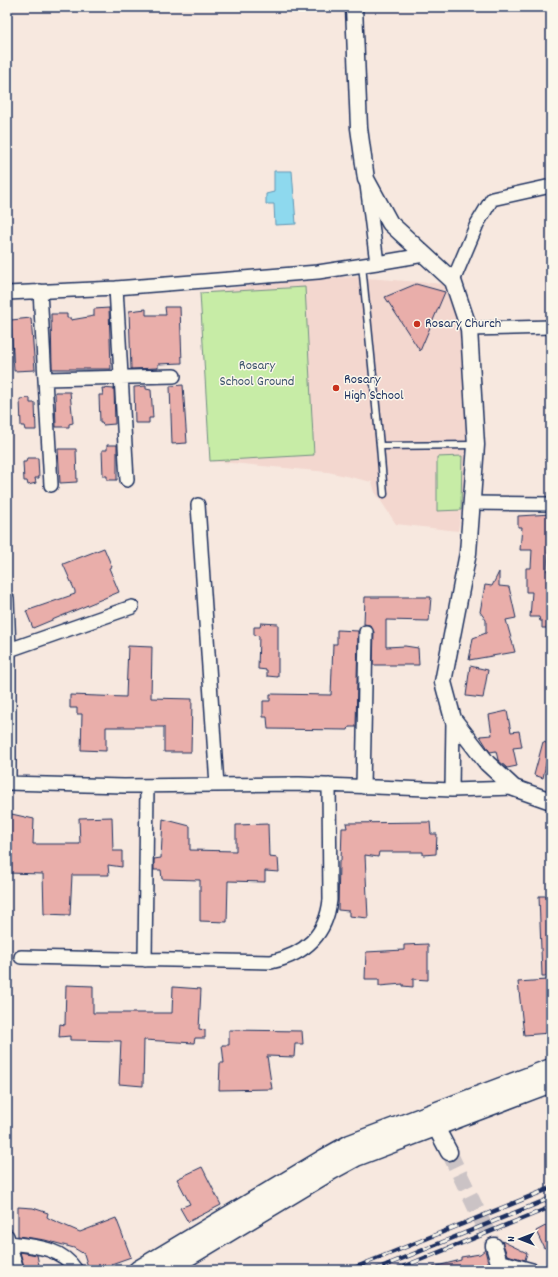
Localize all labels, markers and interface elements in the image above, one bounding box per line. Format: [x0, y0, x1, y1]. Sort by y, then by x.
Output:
place label: Rosary Church [425, 314, 501, 334]
marker: Rosary Church [412, 319, 422, 329]
park label: Rosary School Ground [220, 356, 294, 392]
place label: Rosary High School [344, 370, 404, 406]
marker: Rosary High School [331, 383, 341, 393]
north arrow [500, 1219, 540, 1259]
text: N [504, 1236, 520, 1242]

